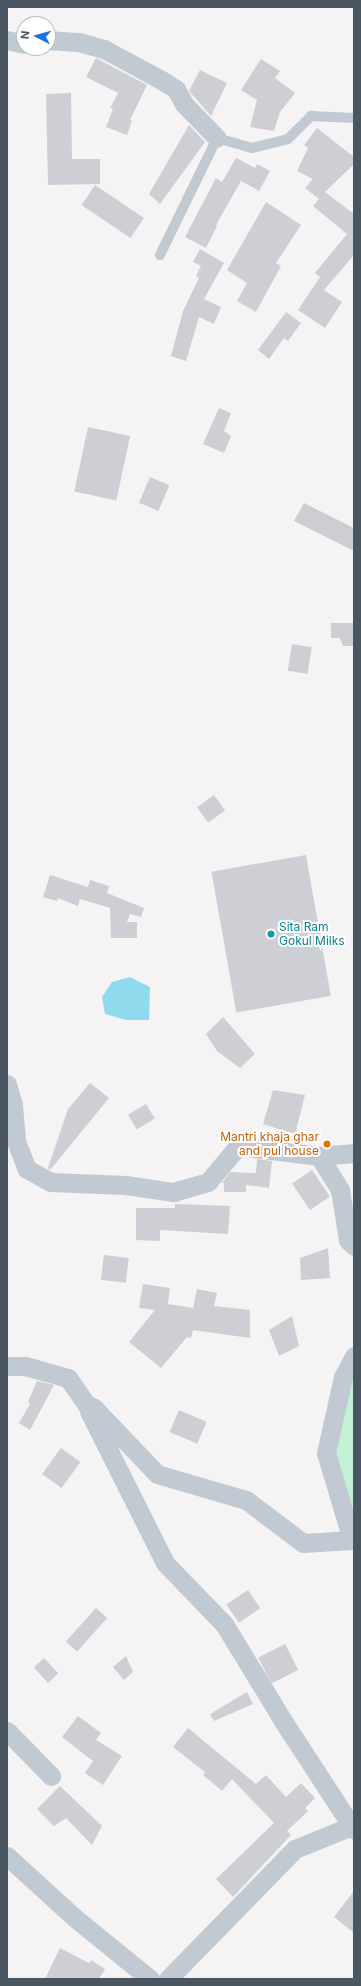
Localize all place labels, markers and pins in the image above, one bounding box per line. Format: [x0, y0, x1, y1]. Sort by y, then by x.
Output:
place label: Sita Ram Gokul Milks [279, 920, 345, 948]
marker: Sita Ram Gokul Milks [266, 929, 276, 939]
place label: Mantri khaja ghar and pul house [220, 1130, 319, 1158]
marker: Mantri khaja ghar and pul house [322, 1139, 332, 1149]

